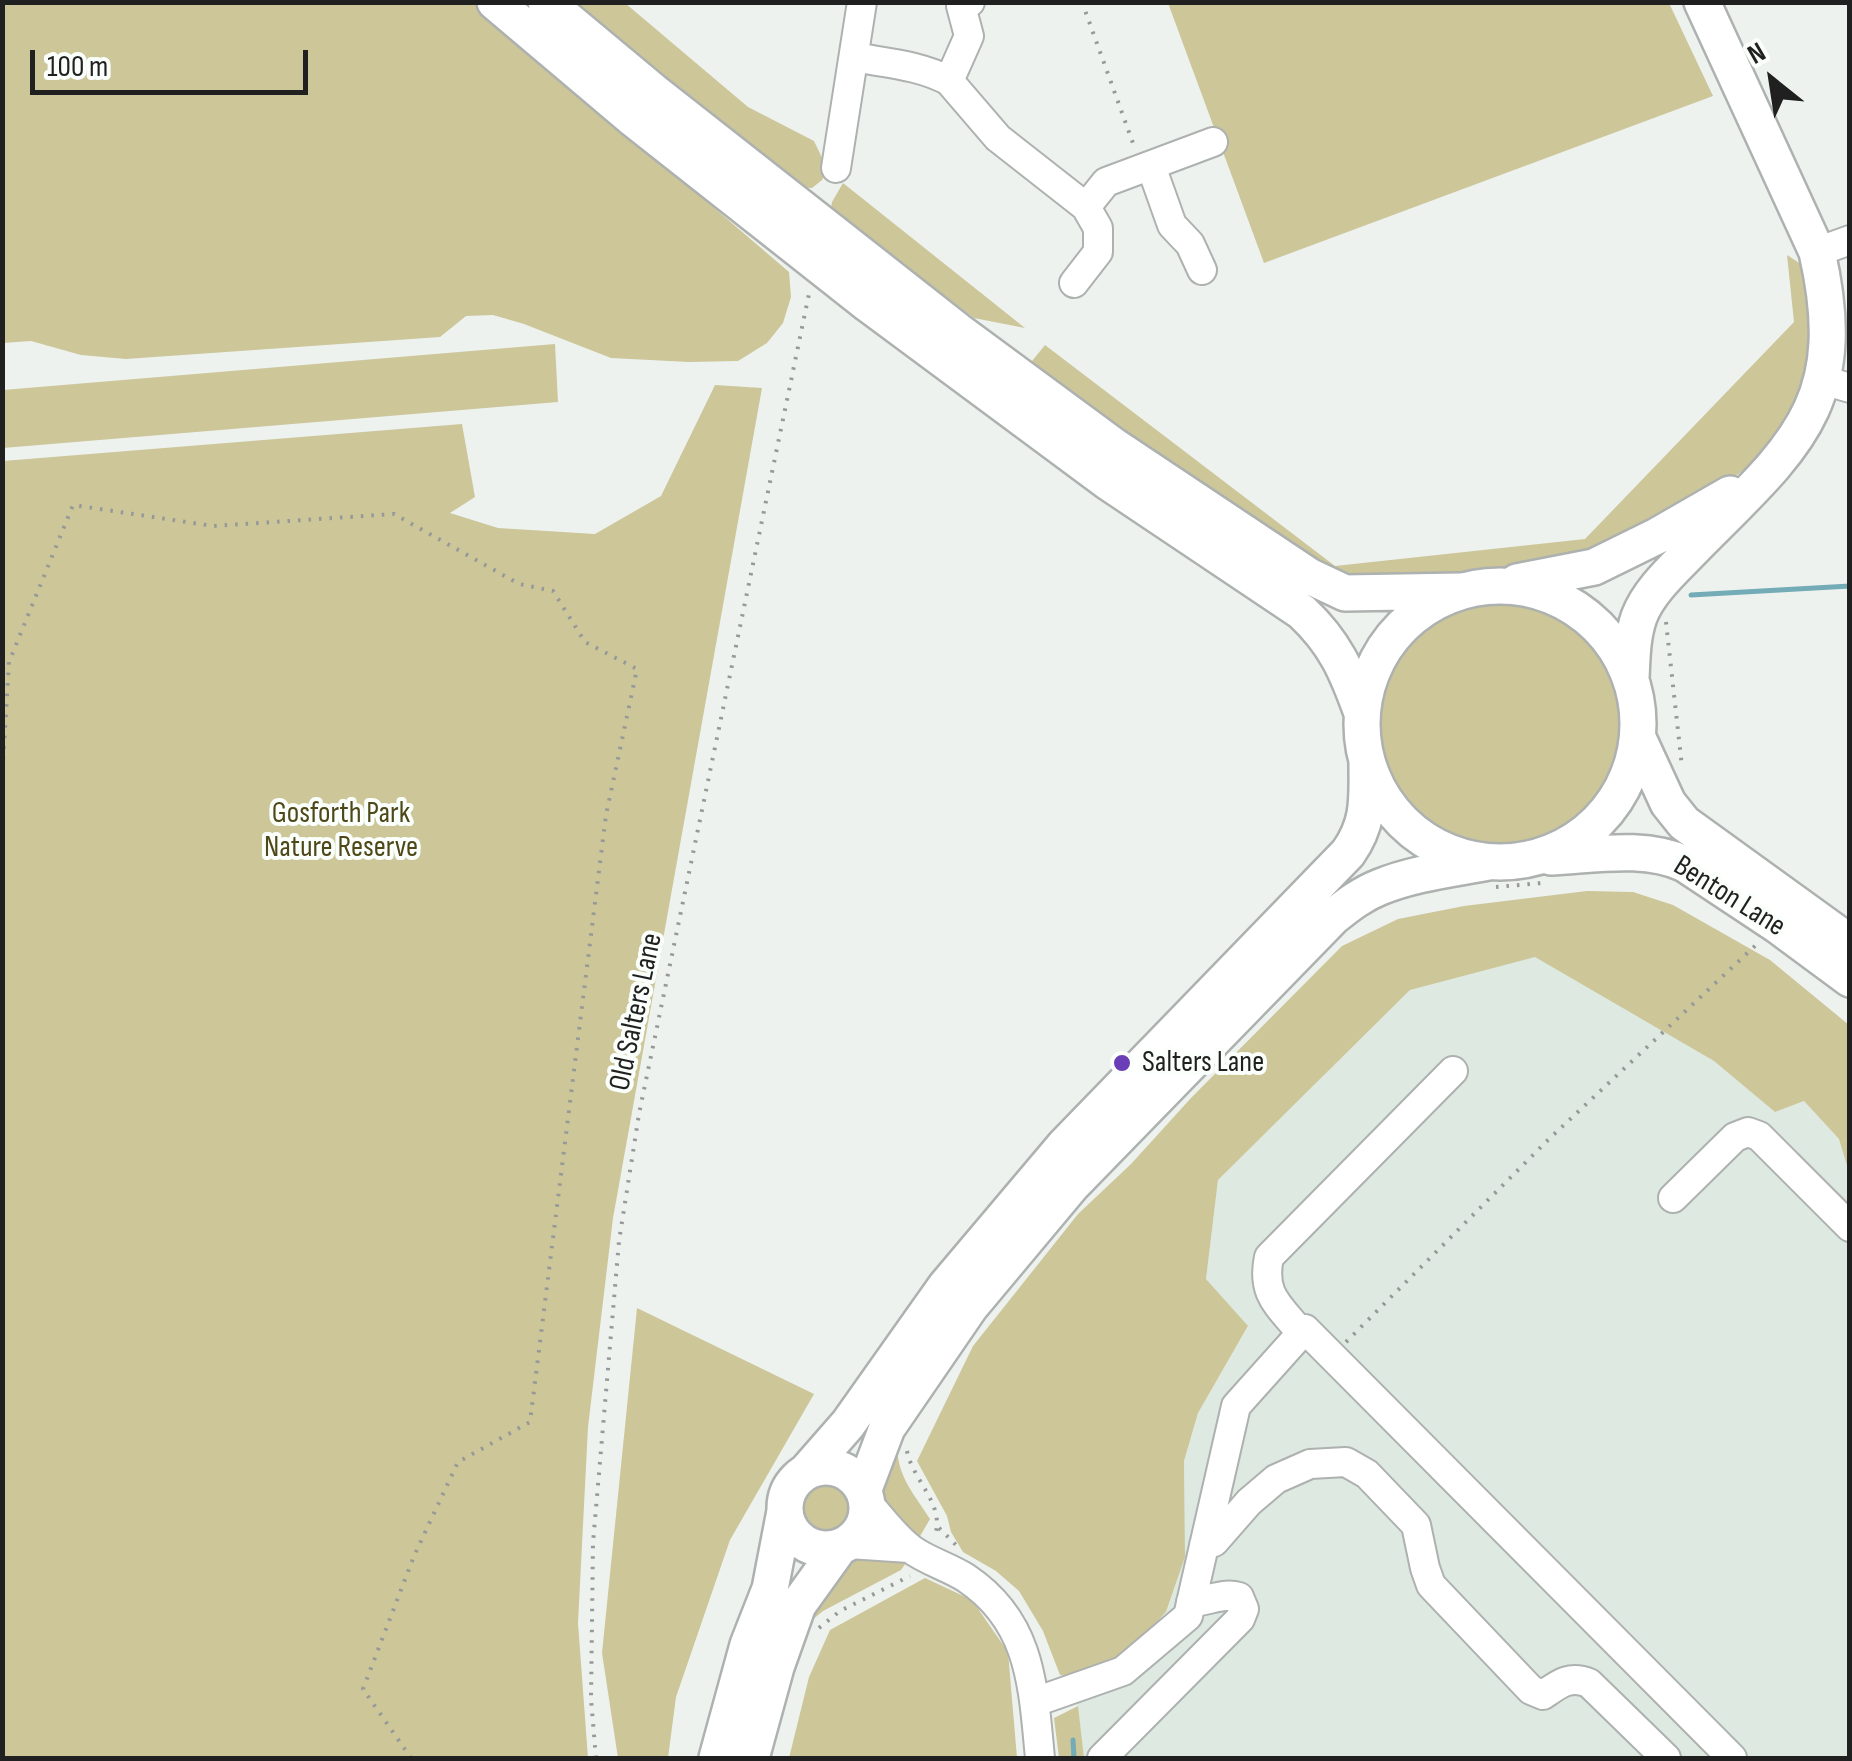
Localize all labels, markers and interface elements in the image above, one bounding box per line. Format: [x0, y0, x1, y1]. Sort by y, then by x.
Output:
scale bar [35, 30, 312, 92]
north arrow [1722, 30, 1822, 130]
text: N [1742, 36, 1771, 72]
text: 100 m [47, 49, 108, 85]
park label: Gosforth Park Nature Reserve [264, 796, 418, 866]
street label: Benton Lane [1666, 849, 1792, 945]
street label: Old Salters Lane [603, 930, 671, 1094]
place label: Salters Lane [1142, 1045, 1264, 1081]
marker: Salters Lane [1111, 1052, 1133, 1074]

